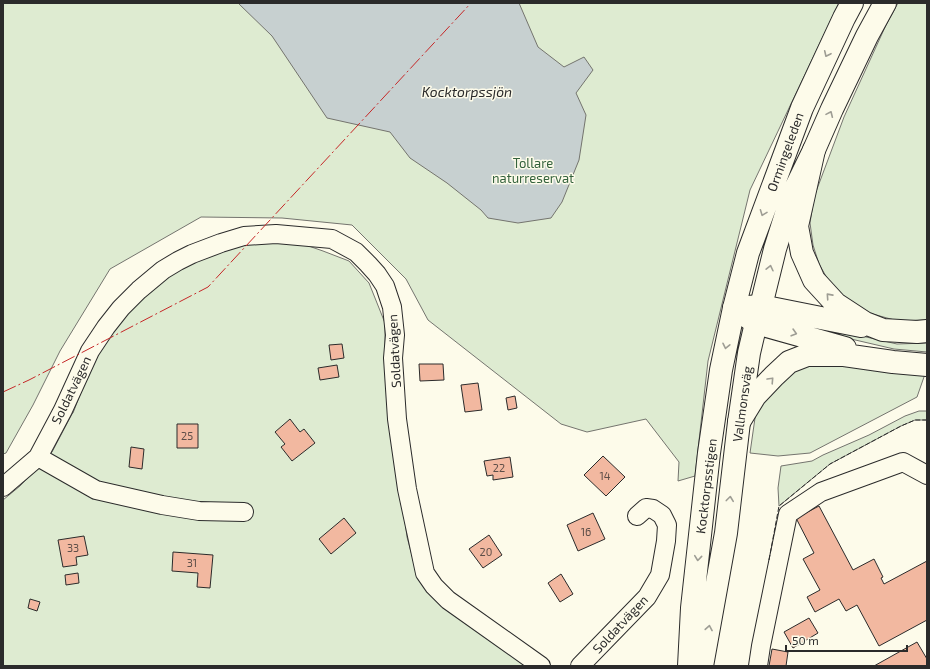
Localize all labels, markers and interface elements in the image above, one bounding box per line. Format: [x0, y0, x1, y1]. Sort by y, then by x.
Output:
one-way arrow [824, 49, 832, 57]
water label: Kocktorpssjön [422, 83, 512, 100]
street label: Ormingeleden [763, 110, 807, 194]
one-way arrow [825, 110, 833, 118]
park label: Tollare naturreservat [492, 155, 574, 186]
one-way arrow [760, 210, 768, 217]
one-way arrow [766, 265, 774, 271]
one-way arrow [826, 293, 833, 301]
street label: Soldatvägen [384, 314, 404, 388]
one-way arrow [790, 328, 797, 337]
one-way arrow [723, 343, 731, 349]
street label: Soldatvägen [48, 353, 94, 427]
street label: Vallmonsväg [729, 365, 755, 443]
one-way arrow [766, 377, 774, 385]
house number: 25 [181, 429, 193, 442]
street label: Kocktorpsstigen [692, 437, 720, 535]
house number: 22 [493, 461, 505, 474]
house number: 14 [599, 469, 611, 482]
one-way arrow [725, 496, 734, 502]
house number: 16 [581, 525, 591, 538]
house number: 33 [67, 541, 79, 554]
house number: 20 [480, 545, 492, 558]
one-way arrow [693, 555, 702, 561]
house number: 31 [187, 556, 197, 569]
street label: Soldatvägen [589, 592, 651, 656]
one-way arrow [704, 625, 713, 631]
scale bar [786, 627, 907, 653]
text: 50 m [792, 633, 819, 647]

